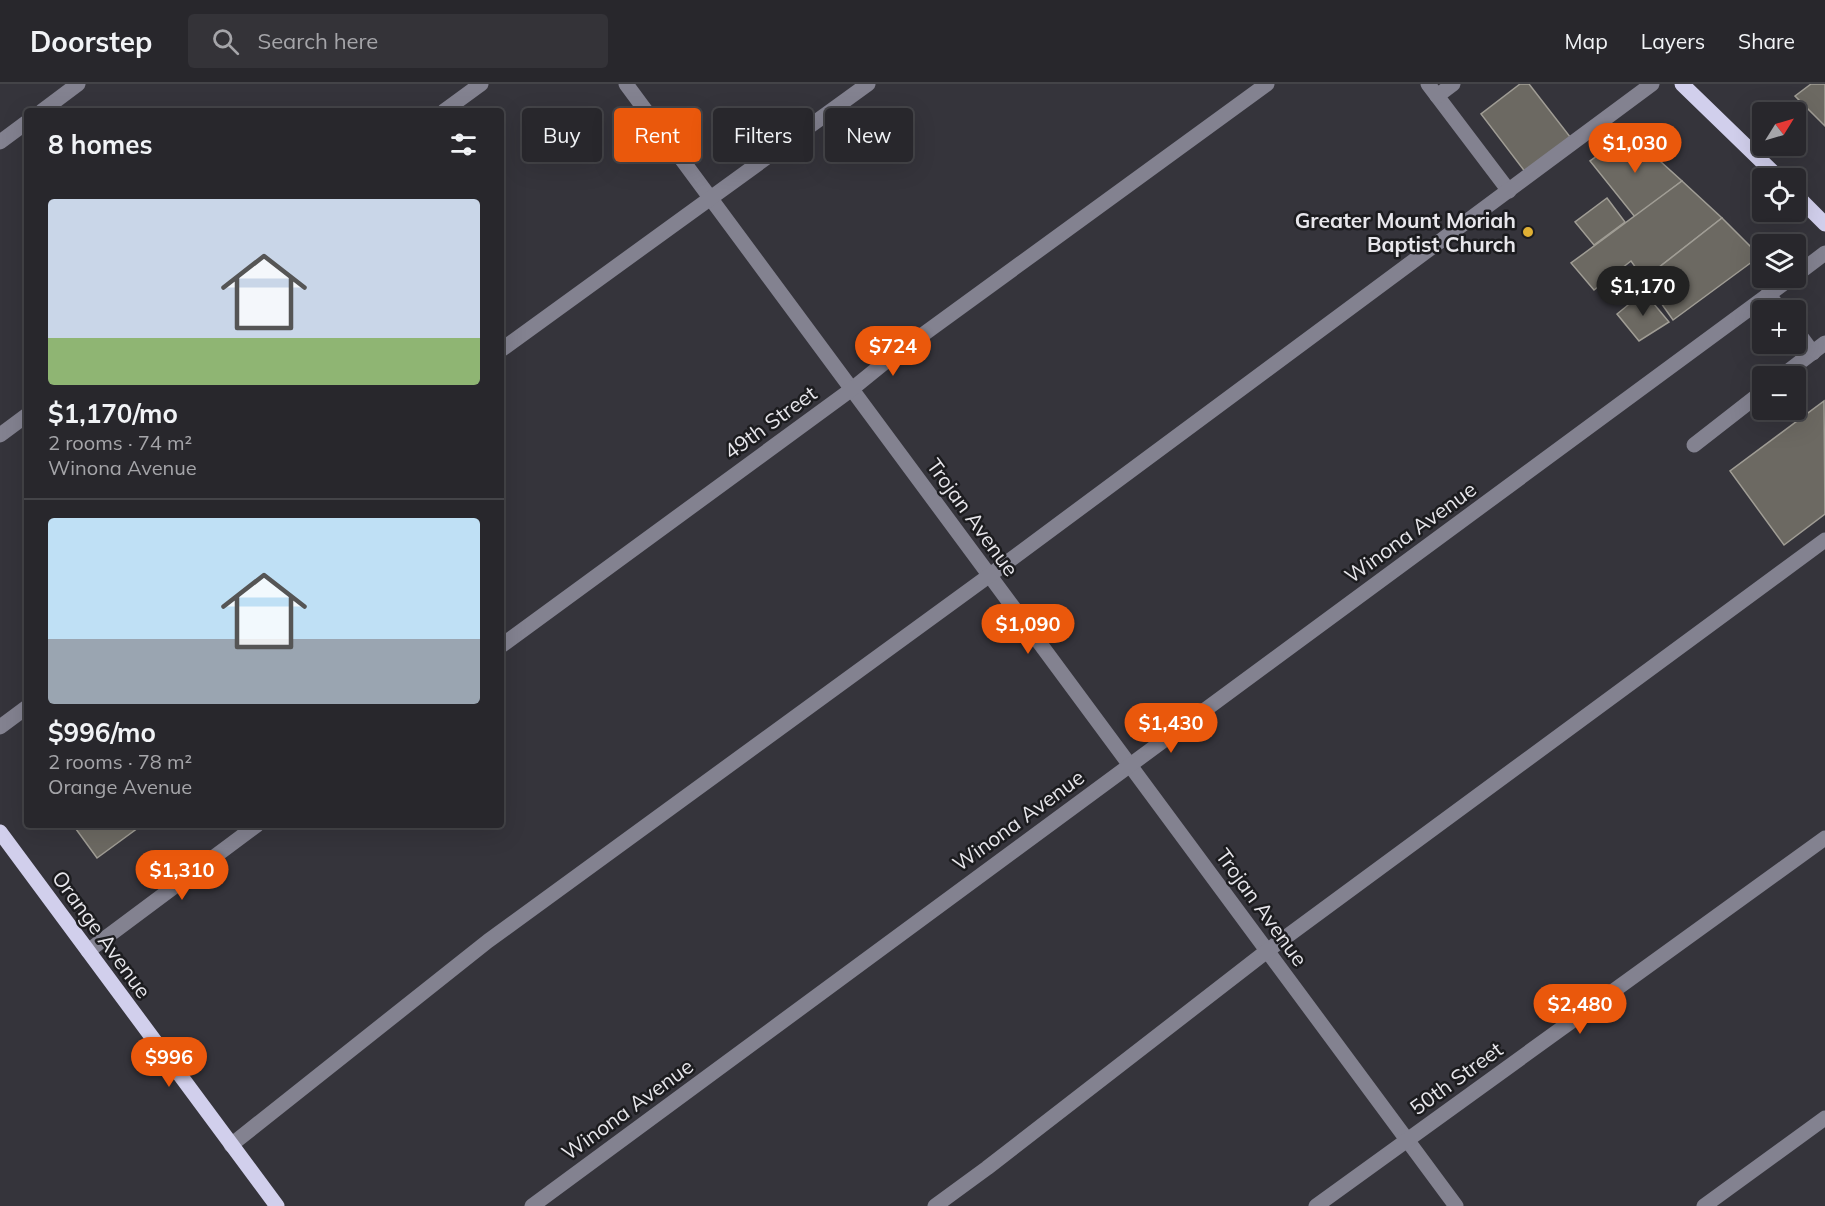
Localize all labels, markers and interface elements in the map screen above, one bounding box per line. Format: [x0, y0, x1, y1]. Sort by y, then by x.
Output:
search box [188, 14, 608, 68]
text: Doorstep [30, 24, 152, 59]
icon: search [209, 25, 242, 58]
text: Search here [257, 27, 378, 55]
text: Map [1565, 28, 1608, 54]
text: Layers [1641, 28, 1705, 54]
text: Share [1738, 28, 1795, 54]
north arrow [1752, 102, 1806, 156]
map controls [1752, 102, 1806, 420]
chip: Buy [522, 108, 602, 162]
chip: Rent [614, 108, 701, 162]
chip: Filters [713, 108, 813, 162]
chip: New [825, 108, 913, 162]
pin: $1,030 [1586, 123, 1684, 174]
text: 8 homes [48, 128, 152, 161]
icon: filters [447, 128, 480, 161]
text: $1,030 [1603, 130, 1667, 155]
button: locate [1752, 168, 1806, 222]
place label: Greater Mount Moriah Baptist Church [1295, 207, 1516, 257]
marker: Greater Mount Moriah Baptist Church [1521, 225, 1535, 239]
button: layers [1752, 234, 1806, 288]
icon: home [210, 238, 318, 346]
pin: $1,170 [1594, 266, 1692, 317]
text: $1,170 [1611, 273, 1675, 298]
button: + [1752, 300, 1806, 354]
pin: $724 [857, 326, 929, 377]
text: $724 [869, 333, 917, 358]
button: − [1752, 366, 1806, 420]
street label: 49th Street [719, 380, 821, 464]
text: $1,170/mo [48, 397, 178, 430]
text: 2 rooms · 74 m² [48, 430, 192, 455]
street label: Trojan Avenue [922, 453, 1024, 581]
text: Winona Avenue [48, 455, 197, 480]
street label: Winona Avenue [1339, 476, 1481, 588]
icon: home [210, 557, 318, 665]
pin: $1,090 [979, 604, 1077, 655]
text: $1,090 [996, 611, 1060, 636]
pin: $1,430 [1122, 703, 1220, 754]
text: $1,430 [1139, 710, 1203, 735]
text: $996/mo [48, 716, 156, 749]
text: 2 rooms · 78 m² [48, 749, 192, 774]
street label: Winona Avenue [947, 764, 1089, 876]
text: Orange Avenue [48, 774, 192, 799]
street label: Trojan Avenue [1211, 843, 1313, 971]
pin: $1,310 [133, 850, 231, 901]
text: $1,310 [150, 857, 214, 882]
street label: Orange Avenue [47, 865, 157, 1003]
pin: $2,480 [1531, 984, 1629, 1035]
text: $2,480 [1548, 991, 1612, 1016]
street label: 50th Street [1405, 1036, 1507, 1120]
pin: $996 [133, 1037, 205, 1088]
text: $996 [145, 1044, 193, 1069]
street label: Winona Avenue [556, 1053, 698, 1165]

